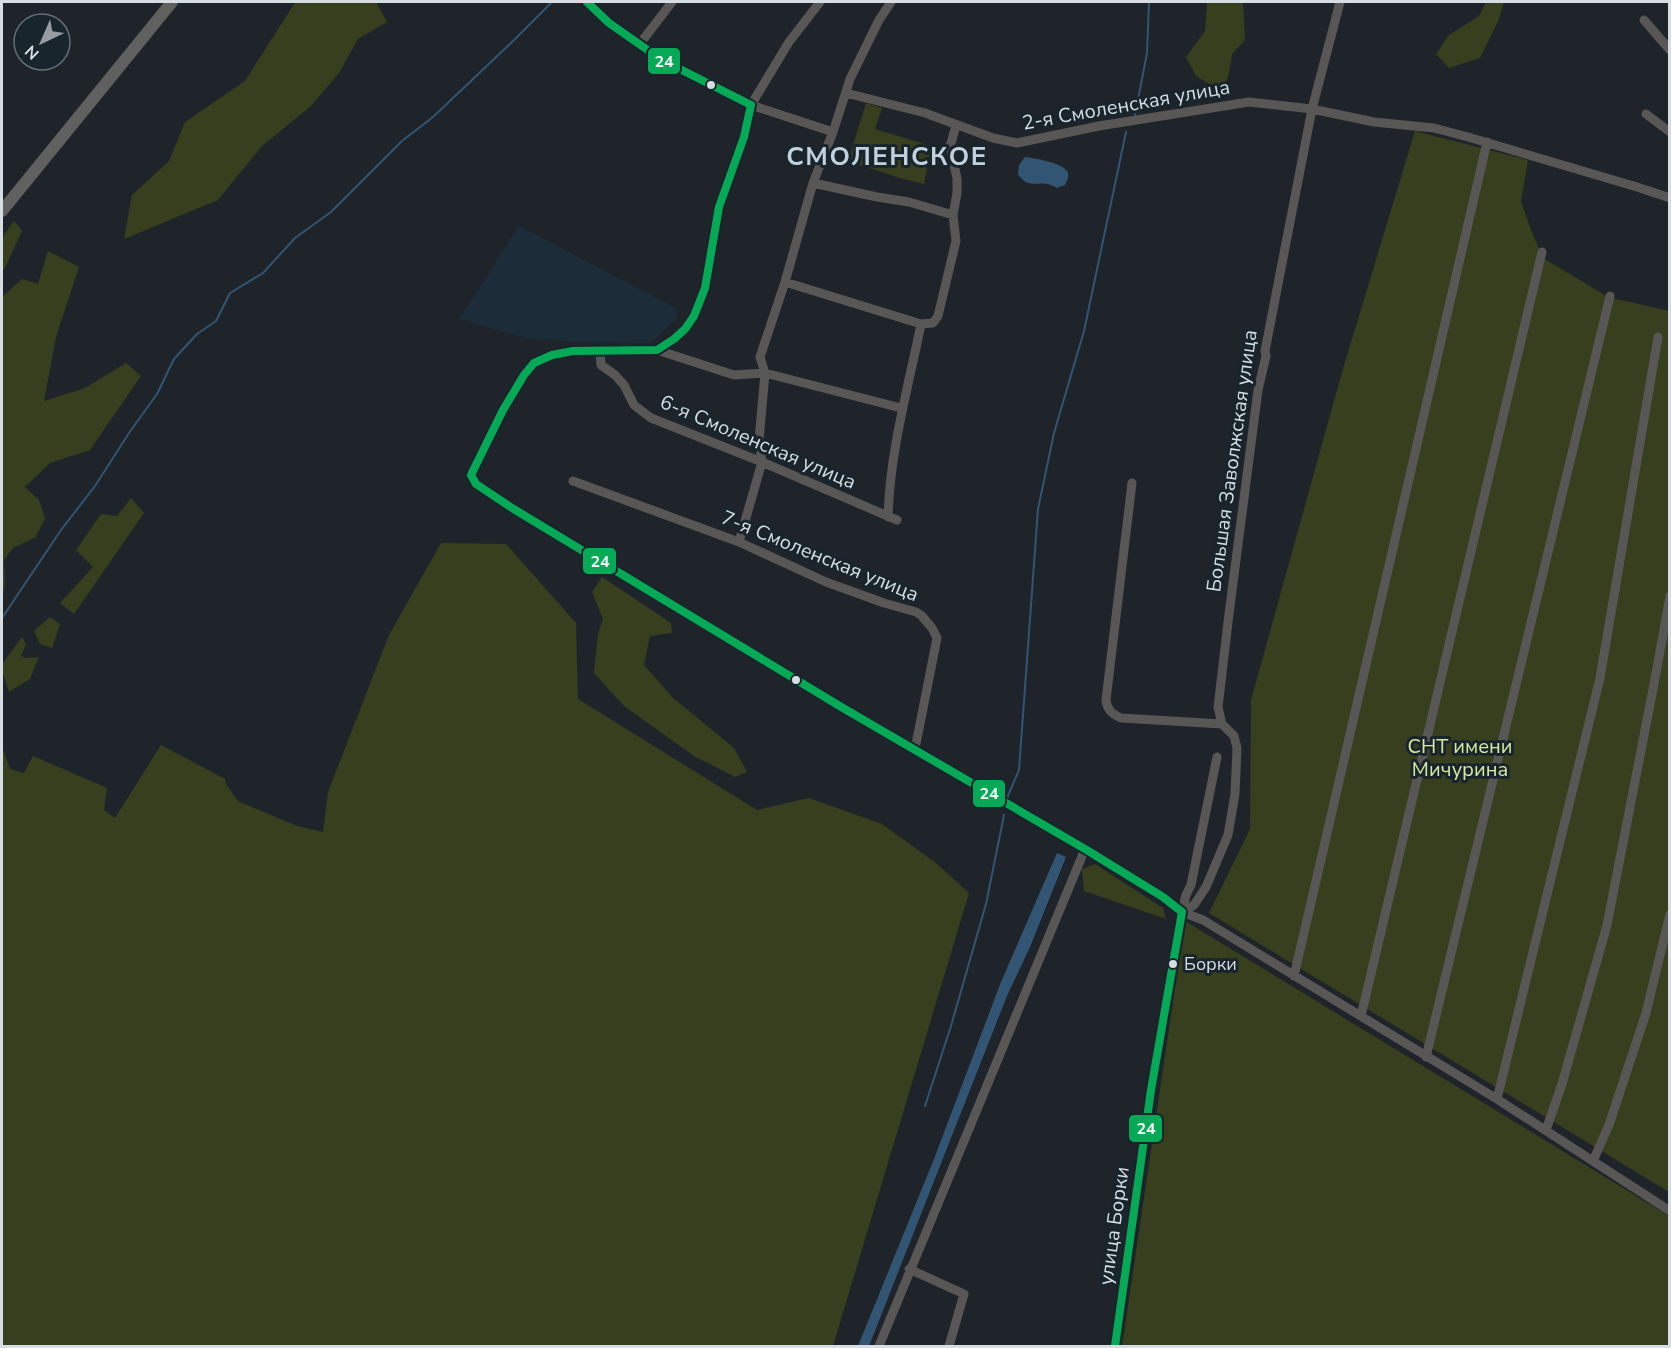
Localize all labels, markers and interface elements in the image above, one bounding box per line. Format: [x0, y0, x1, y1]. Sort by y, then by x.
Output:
north arrow [12, 12, 72, 72]
text: N [20, 40, 44, 64]
line badge: 24 [647, 47, 681, 75]
text: 24 [654, 51, 674, 73]
street label: 2-я Смоленская улица [1020, 73, 1232, 137]
unlabelled marker [705, 79, 717, 91]
district label: СМОЛЕНСКОЕ [786, 139, 988, 174]
street label: Большая Заволжская улица [1200, 328, 1264, 594]
street label: 6-я Смоленская улица [656, 388, 860, 496]
street label: 7-я Смоленская улица [717, 504, 923, 608]
line badge: 24 [582, 547, 617, 575]
text: 24 [590, 551, 610, 573]
unlabelled marker [790, 674, 802, 686]
park label: СНТ имени Мичурина [1408, 733, 1512, 783]
line badge: 24 [972, 779, 1006, 808]
text: 24 [979, 783, 999, 805]
place label: Борки [1184, 952, 1237, 976]
marker: Борки [1167, 958, 1179, 970]
line badge: 24 [1128, 1114, 1163, 1143]
text: 24 [1136, 1118, 1156, 1140]
street label: улица Борки [1092, 1165, 1136, 1287]

